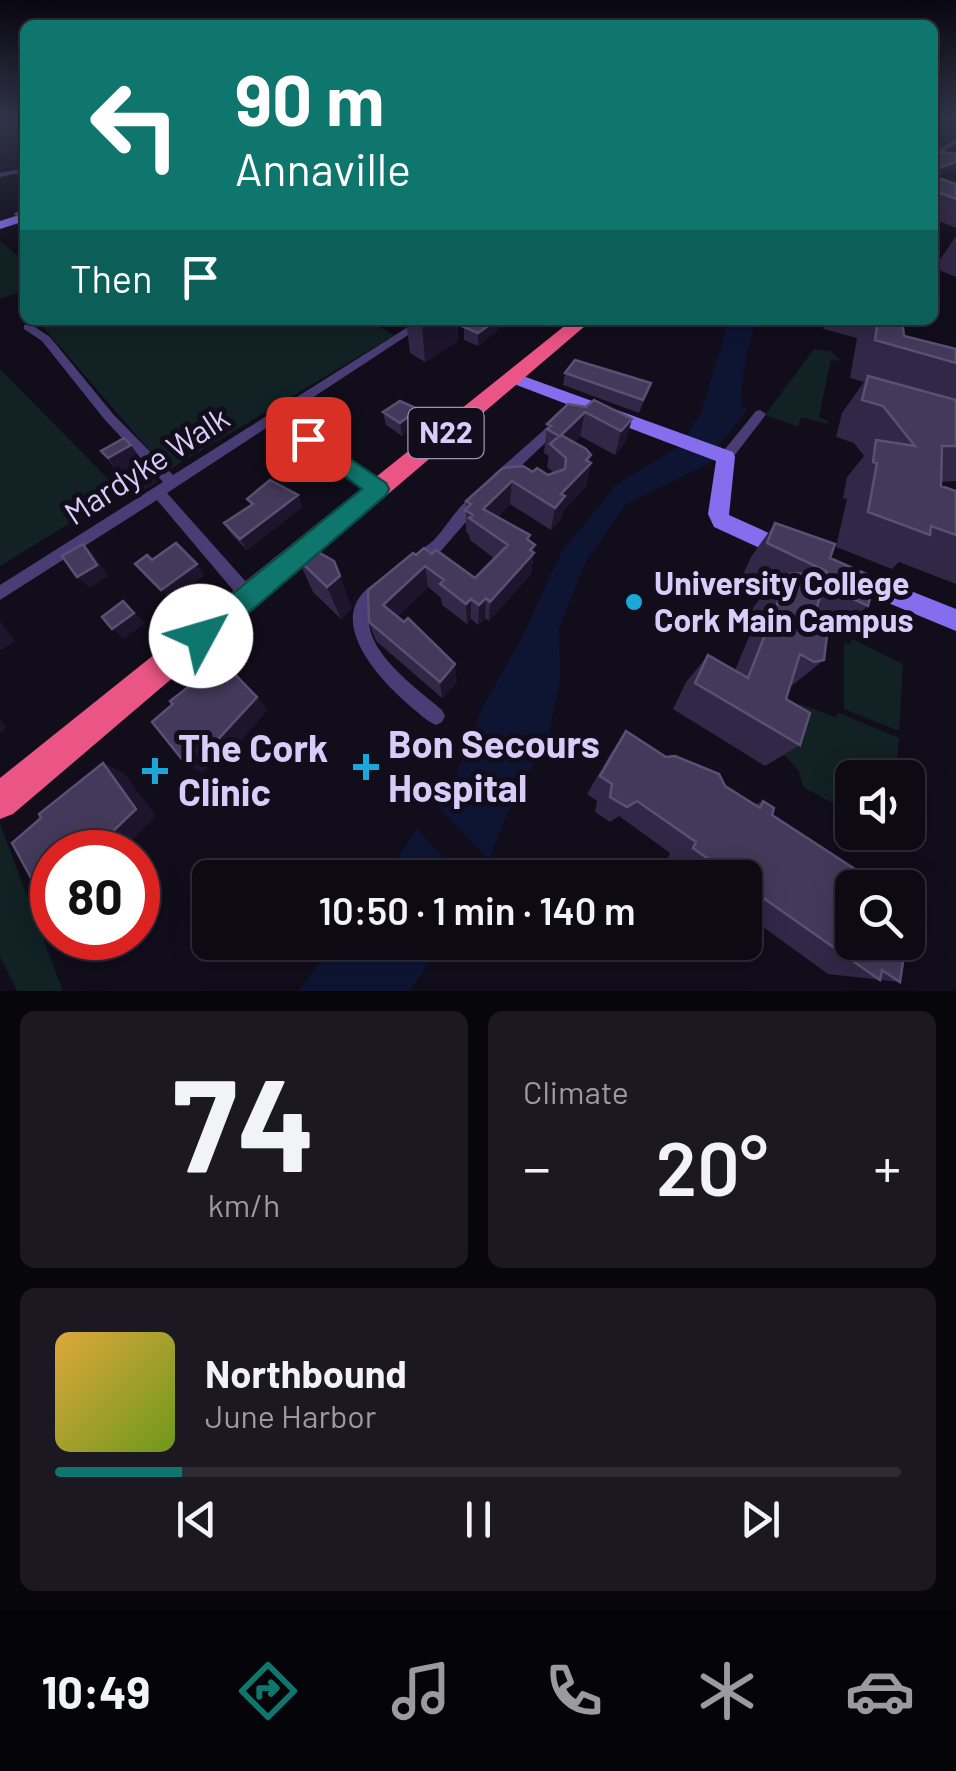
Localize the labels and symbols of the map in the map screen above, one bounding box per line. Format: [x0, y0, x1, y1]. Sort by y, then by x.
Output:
street label: Mardyke Walk [57, 397, 235, 532]
pin [266, 397, 351, 482]
road number: N22 [408, 408, 484, 458]
place label: University College Cork Main Campus [654, 563, 913, 638]
position arrow [149, 584, 253, 688]
marker: University College Cork Main Campus [623, 591, 645, 613]
place label: Bon Secours Hospital [388, 720, 600, 810]
place label: The Cork Clinic [178, 724, 328, 814]
marker: Bon Secours Hospital [353, 754, 379, 780]
marker: The Cork Clinic [142, 758, 168, 784]
speed limit sign: 80 [30, 830, 160, 960]

